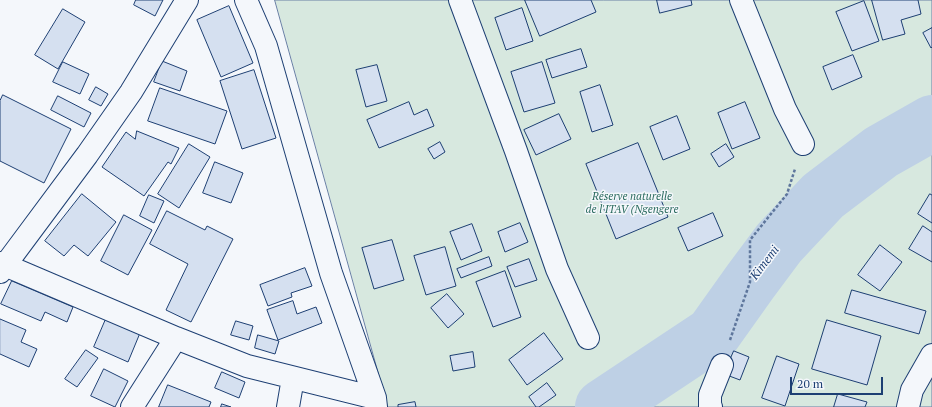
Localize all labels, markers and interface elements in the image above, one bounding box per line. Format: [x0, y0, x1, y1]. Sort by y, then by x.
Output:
park label: Réserve naturelle de l'ITAV (Ngengere [586, 190, 678, 216]
water label: Kimemi [748, 243, 782, 283]
scale bar [792, 369, 885, 395]
text: 20 m [797, 376, 823, 391]

